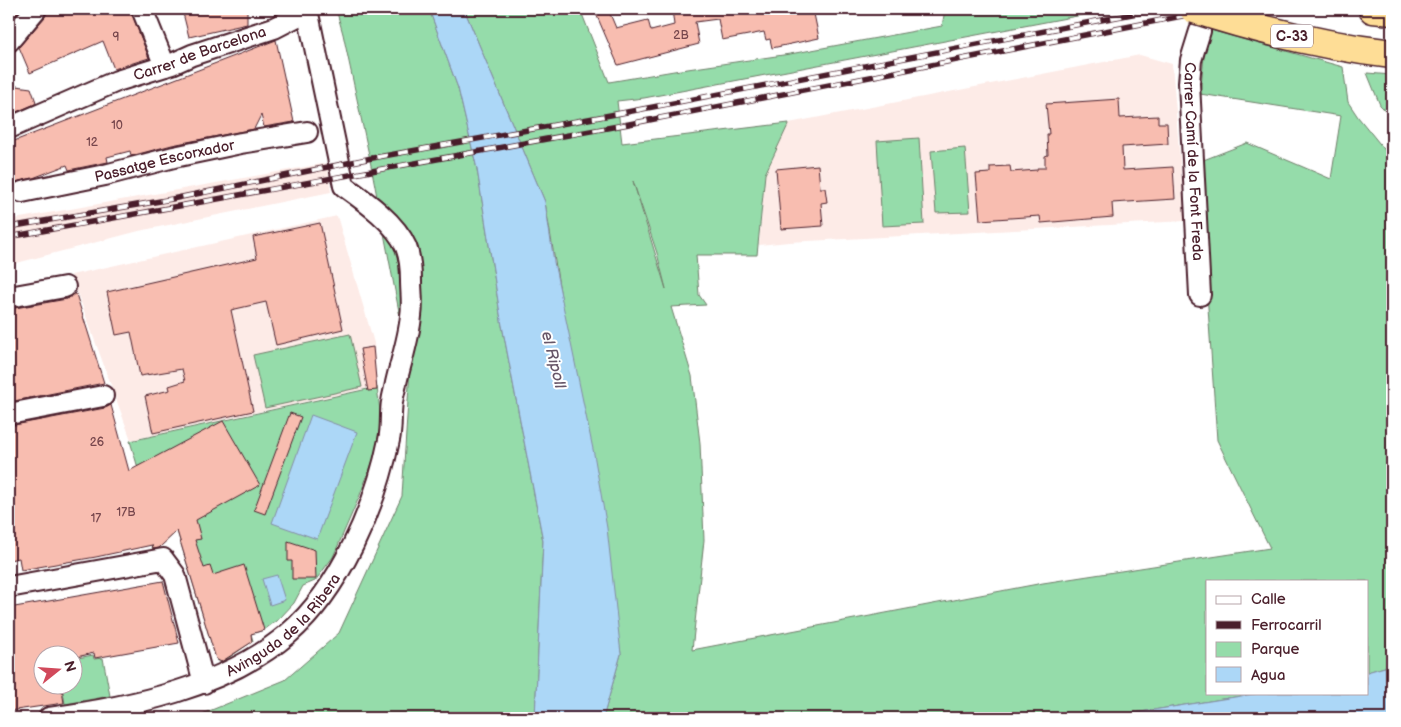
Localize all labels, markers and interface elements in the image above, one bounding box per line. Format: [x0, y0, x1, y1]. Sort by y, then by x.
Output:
street label: Carrer de Barcelona [131, 22, 268, 85]
road number: C-33 [1271, 24, 1313, 48]
house number: 2B [673, 28, 689, 43]
house number: 9 [113, 30, 120, 45]
street label: Carrer Camí de la Font Freda [1179, 61, 1208, 261]
house number: 10 [111, 118, 123, 133]
house number: 12 [86, 135, 98, 150]
street label: Passatge Escorxador [93, 135, 237, 186]
water label: el Ripoll [537, 329, 570, 392]
house number: 26 [90, 435, 104, 450]
house number: 17B [117, 505, 135, 520]
house number: 17 [91, 511, 101, 526]
street label: Avinguda de la Ribera [223, 570, 345, 681]
legend [1206, 580, 1368, 694]
text: Calle [1251, 590, 1286, 609]
text: Ferrocarril [1251, 616, 1322, 635]
text: Parque [1251, 640, 1300, 659]
north arrow [32, 644, 82, 694]
text: N [60, 659, 80, 674]
text: Agua [1251, 666, 1285, 685]

